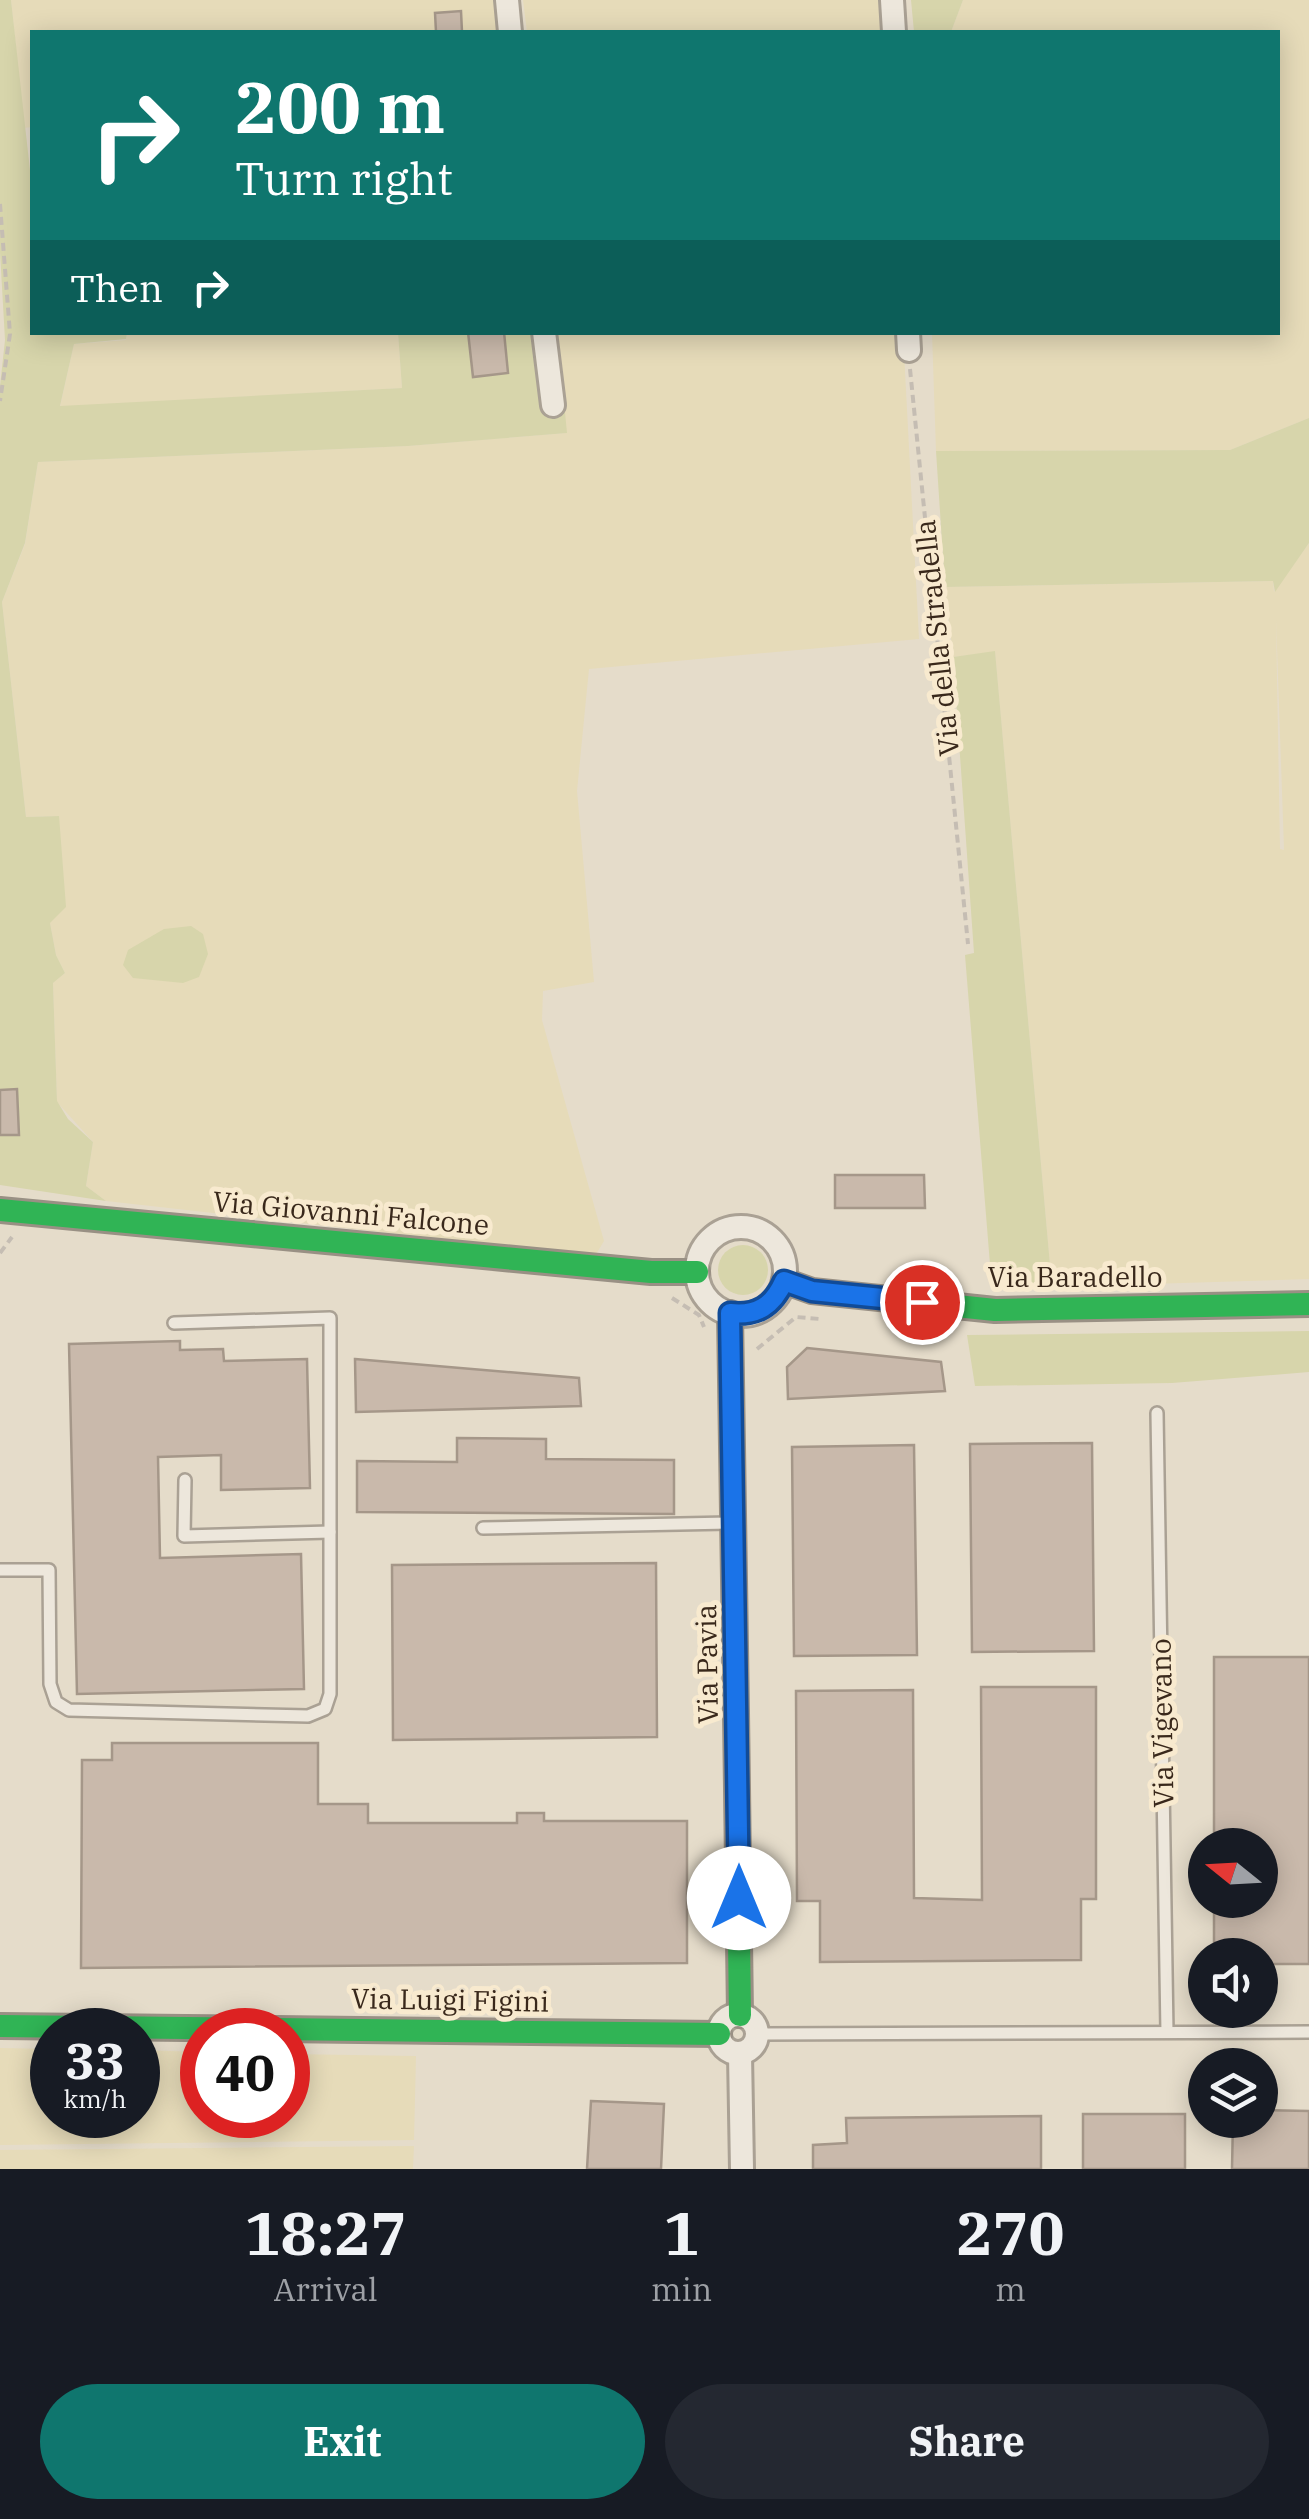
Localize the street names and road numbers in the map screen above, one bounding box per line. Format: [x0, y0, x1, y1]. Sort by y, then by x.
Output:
street label: Via della Stradella [906, 518, 967, 758]
street label: Via Giovanni Falcone [211, 1182, 491, 1243]
street label: Via Baradello [987, 1258, 1163, 1295]
street label: Via Pavia [687, 1604, 726, 1724]
street label: Via Vigevano [1142, 1638, 1181, 1808]
street label: Via Luigi Figini [351, 1979, 549, 2020]

